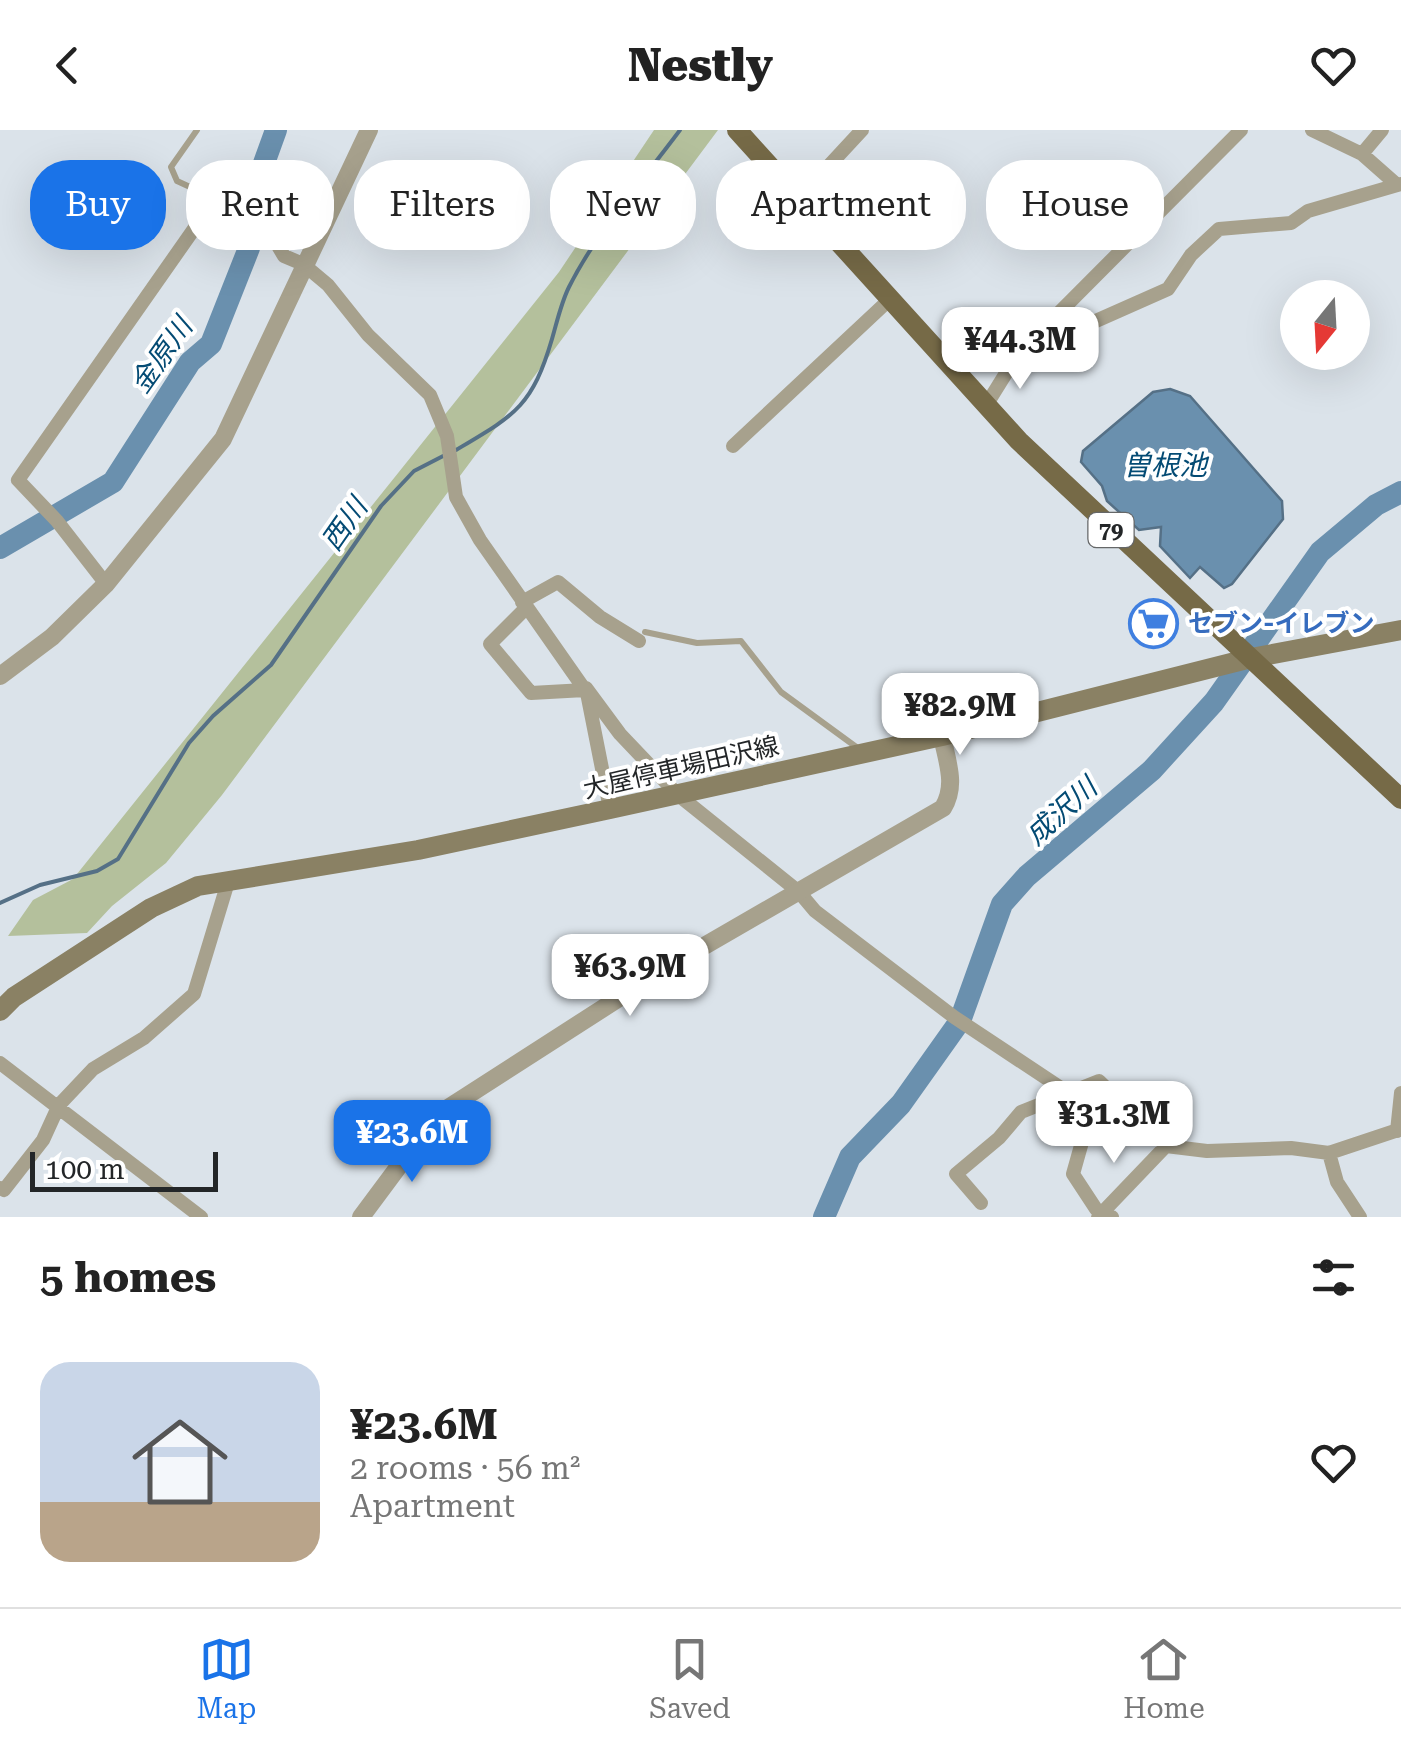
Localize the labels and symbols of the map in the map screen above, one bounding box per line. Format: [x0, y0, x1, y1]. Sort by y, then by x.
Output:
north arrow [1280, 280, 1370, 370]
pin: ¥44.3M [939, 307, 1101, 392]
water label: 金原川 [124, 309, 201, 399]
water label: 曽根池 [1123, 449, 1210, 482]
water label: 西川 [315, 489, 376, 557]
road number: 79 [1088, 513, 1134, 547]
supermarket icon: セブン-イレブン [1127, 597, 1179, 649]
place label: セブン-イレブン [1188, 609, 1375, 638]
pin: ¥82.9M [879, 673, 1041, 758]
street label: 大屋停車場田沢線 [580, 731, 782, 804]
water label: 成沢川 [1019, 769, 1106, 852]
pin: ¥63.9M [549, 934, 711, 1019]
pin: ¥31.3M [1033, 1081, 1195, 1166]
pin: ¥23.6M [331, 1100, 493, 1185]
scale bar [30, 1147, 218, 1192]

